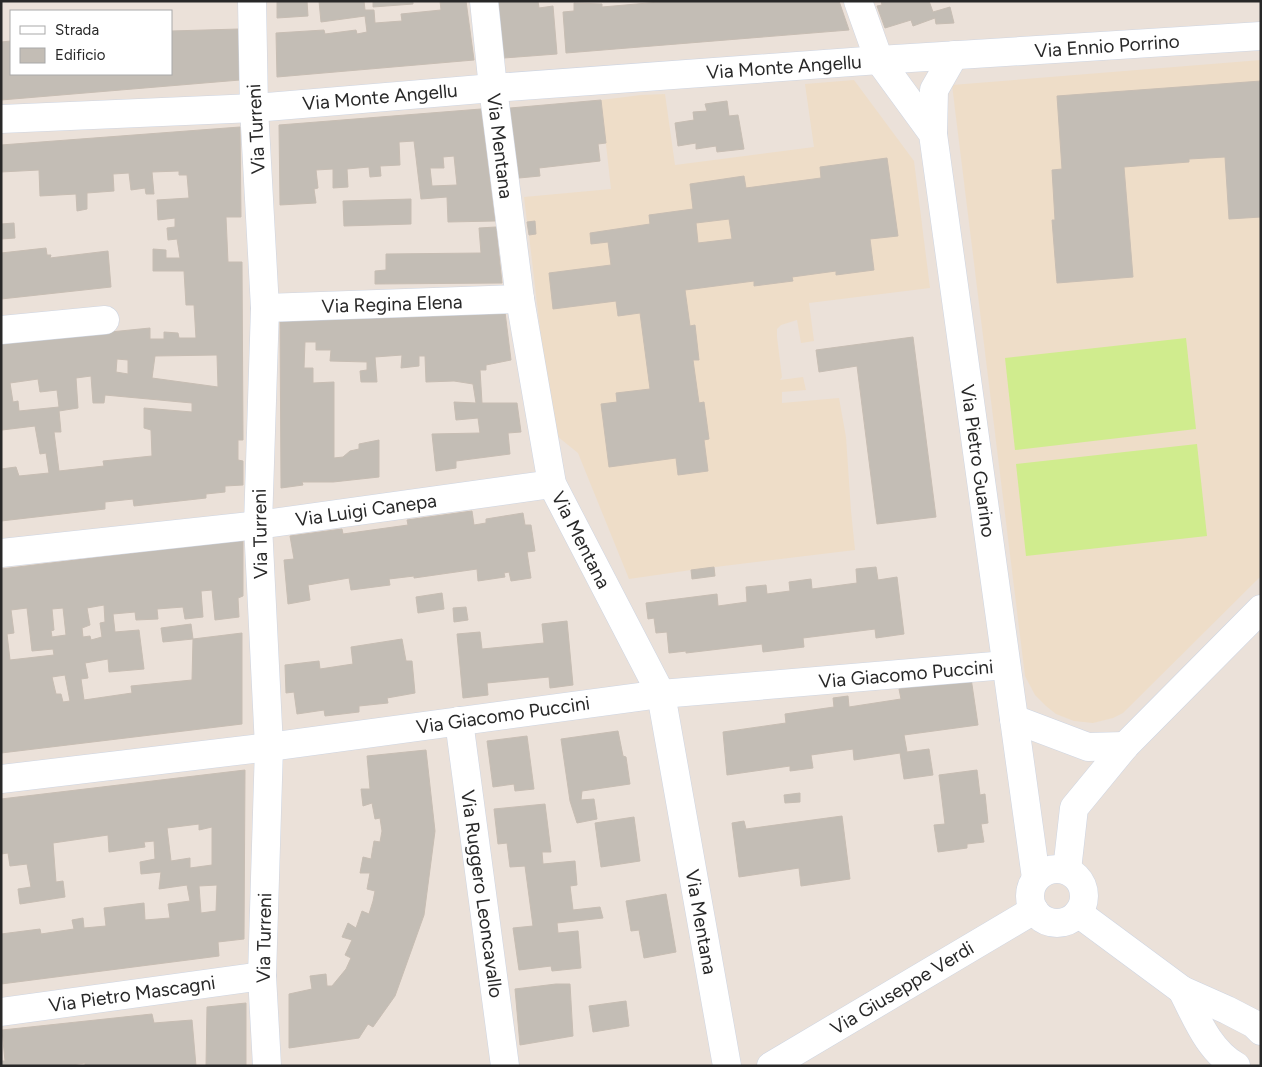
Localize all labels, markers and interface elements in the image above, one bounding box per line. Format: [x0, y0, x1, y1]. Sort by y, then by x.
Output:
legend [10, 10, 172, 75]
text: Strada [55, 21, 99, 39]
street label: Via Ennio Porrino [1034, 29, 1180, 63]
text: Edificio [55, 46, 106, 64]
street label: Via Monte Angellu [705, 50, 863, 84]
street label: Via Monte Angellu [301, 79, 459, 115]
street label: Via Turreni [242, 83, 270, 175]
street label: Via Mentana [482, 92, 518, 200]
street label: Via Regina Elena [321, 290, 463, 318]
street label: Via Pietro Guarino [956, 383, 1000, 539]
street label: Via Mentana [547, 488, 615, 592]
street label: Via Turreni [248, 489, 272, 579]
street label: Via Luigi Canepa [294, 489, 438, 531]
street label: Via Giacomo Puccini [818, 655, 994, 693]
street label: Via Giacomo Puccini [415, 691, 591, 739]
street label: Via Ruggero Leoncavallo [456, 789, 508, 999]
street label: Via Mentana [680, 868, 722, 976]
street label: Via Turreni [252, 893, 276, 983]
street label: Via Giuseppe Verdi [826, 936, 978, 1040]
street label: Via Pietro Mascagni [47, 971, 217, 1017]

